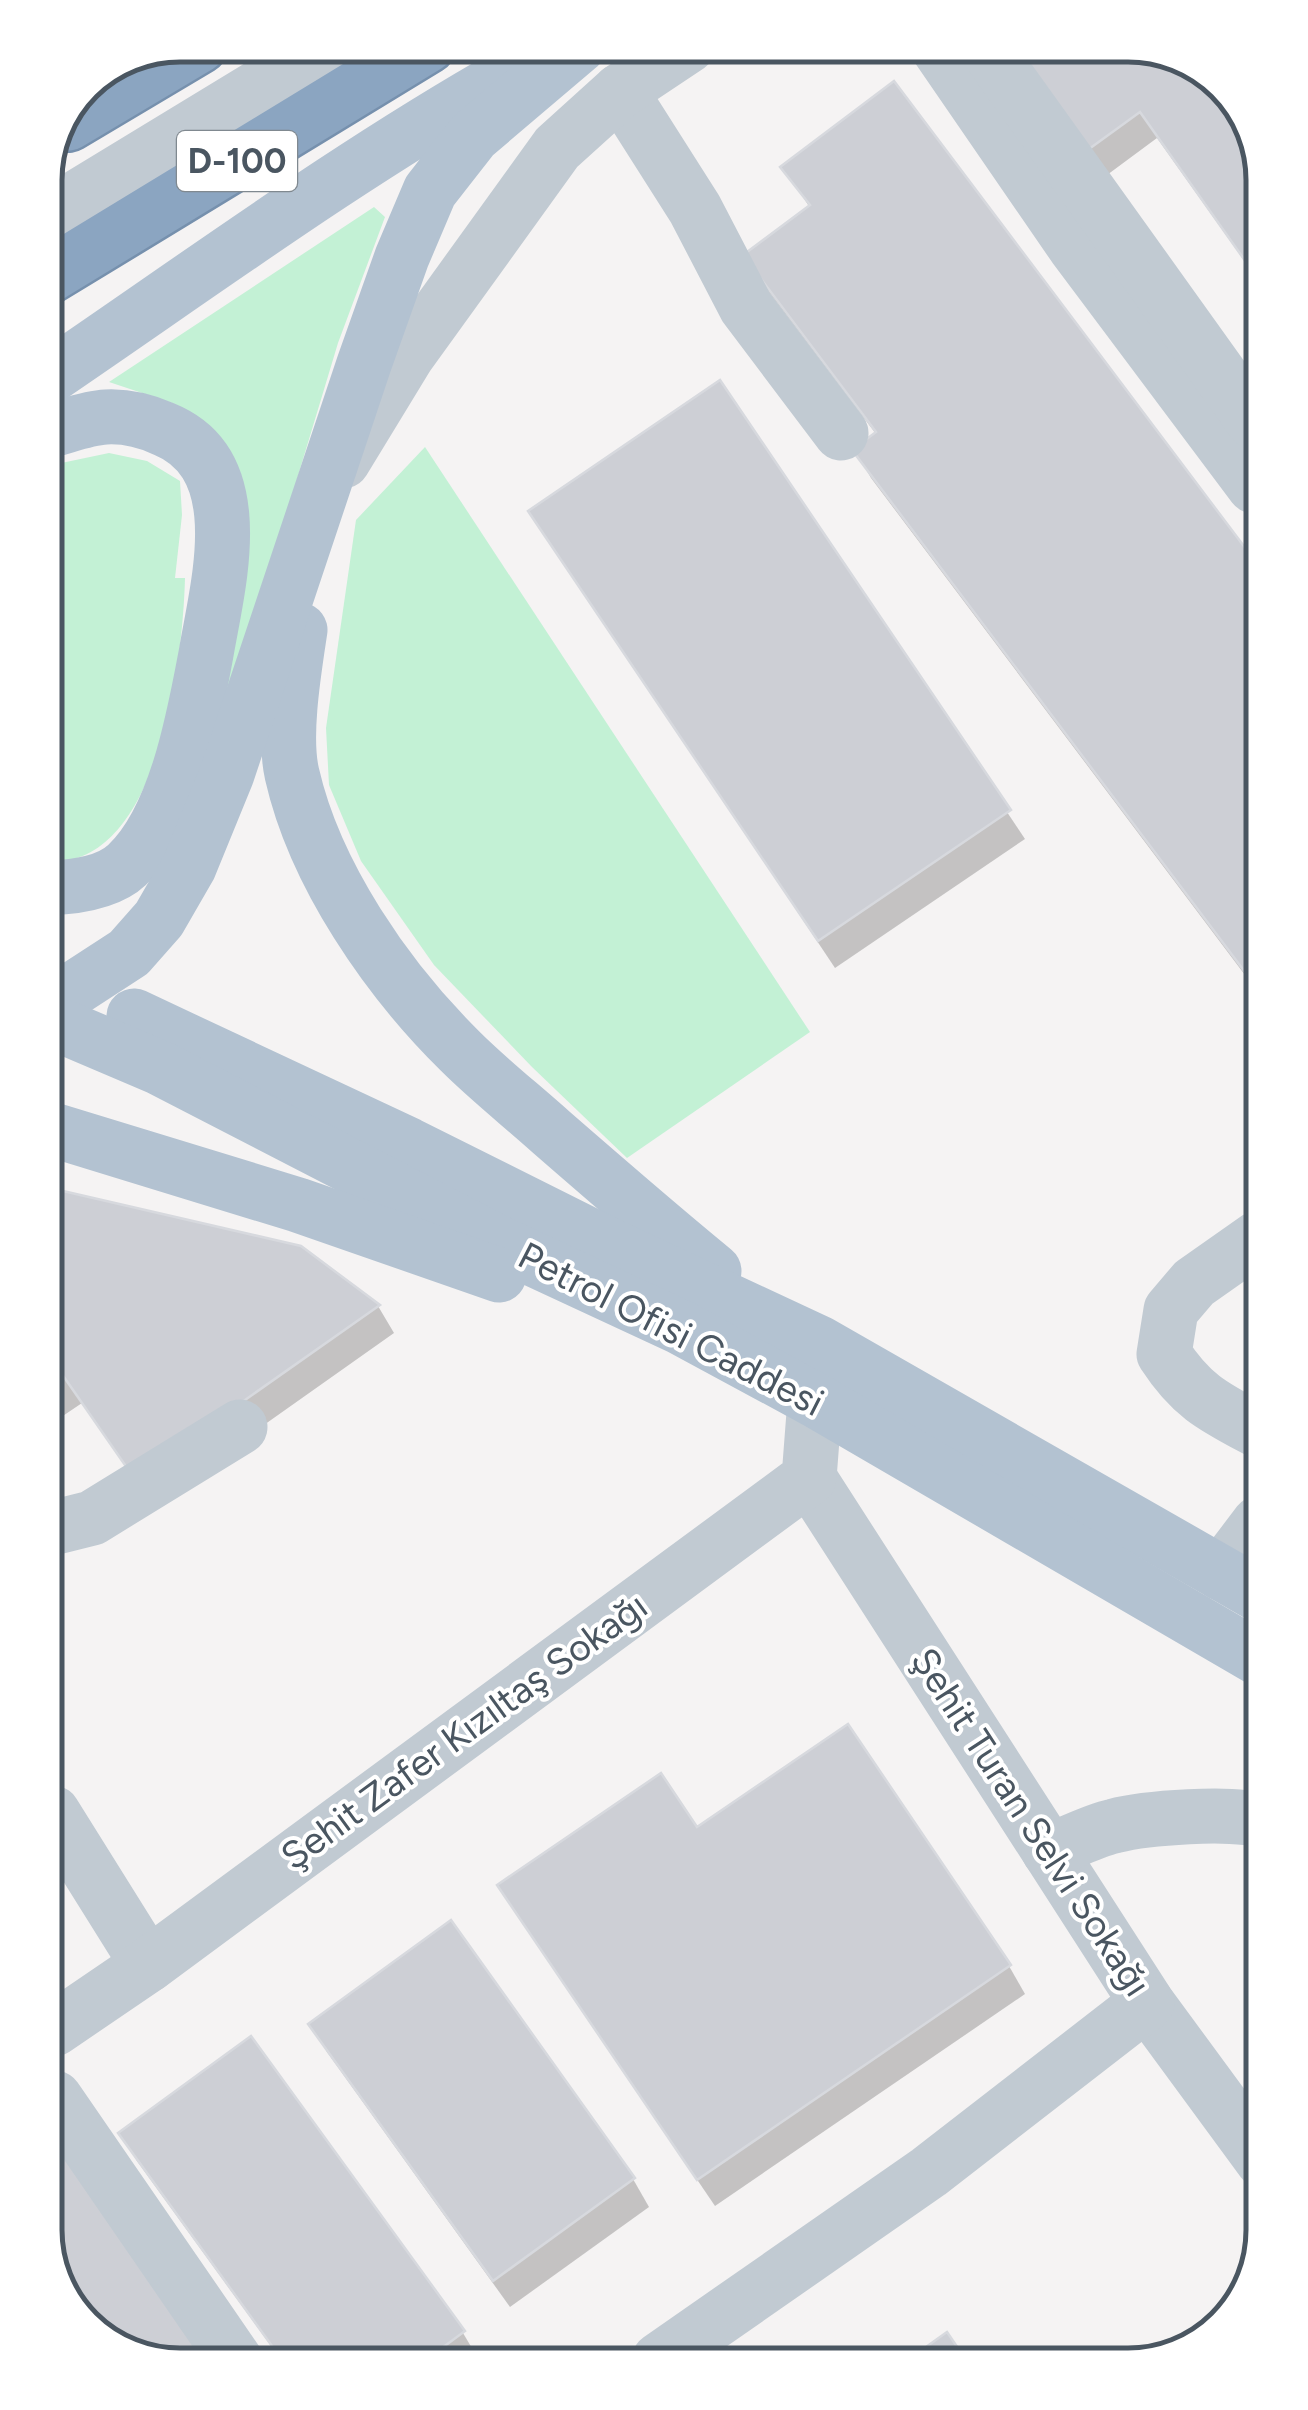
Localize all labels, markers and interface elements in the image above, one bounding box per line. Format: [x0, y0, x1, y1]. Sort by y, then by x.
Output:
road number: D-100 [177, 131, 297, 191]
street label: Petrol Ofisi Caddesi [511, 1232, 831, 1426]
street label: Şehit Zafer Kızıltaş Sokağı [272, 1583, 656, 1879]
street label: Şehit Turan Selvi Sokağı [901, 1639, 1161, 2005]

